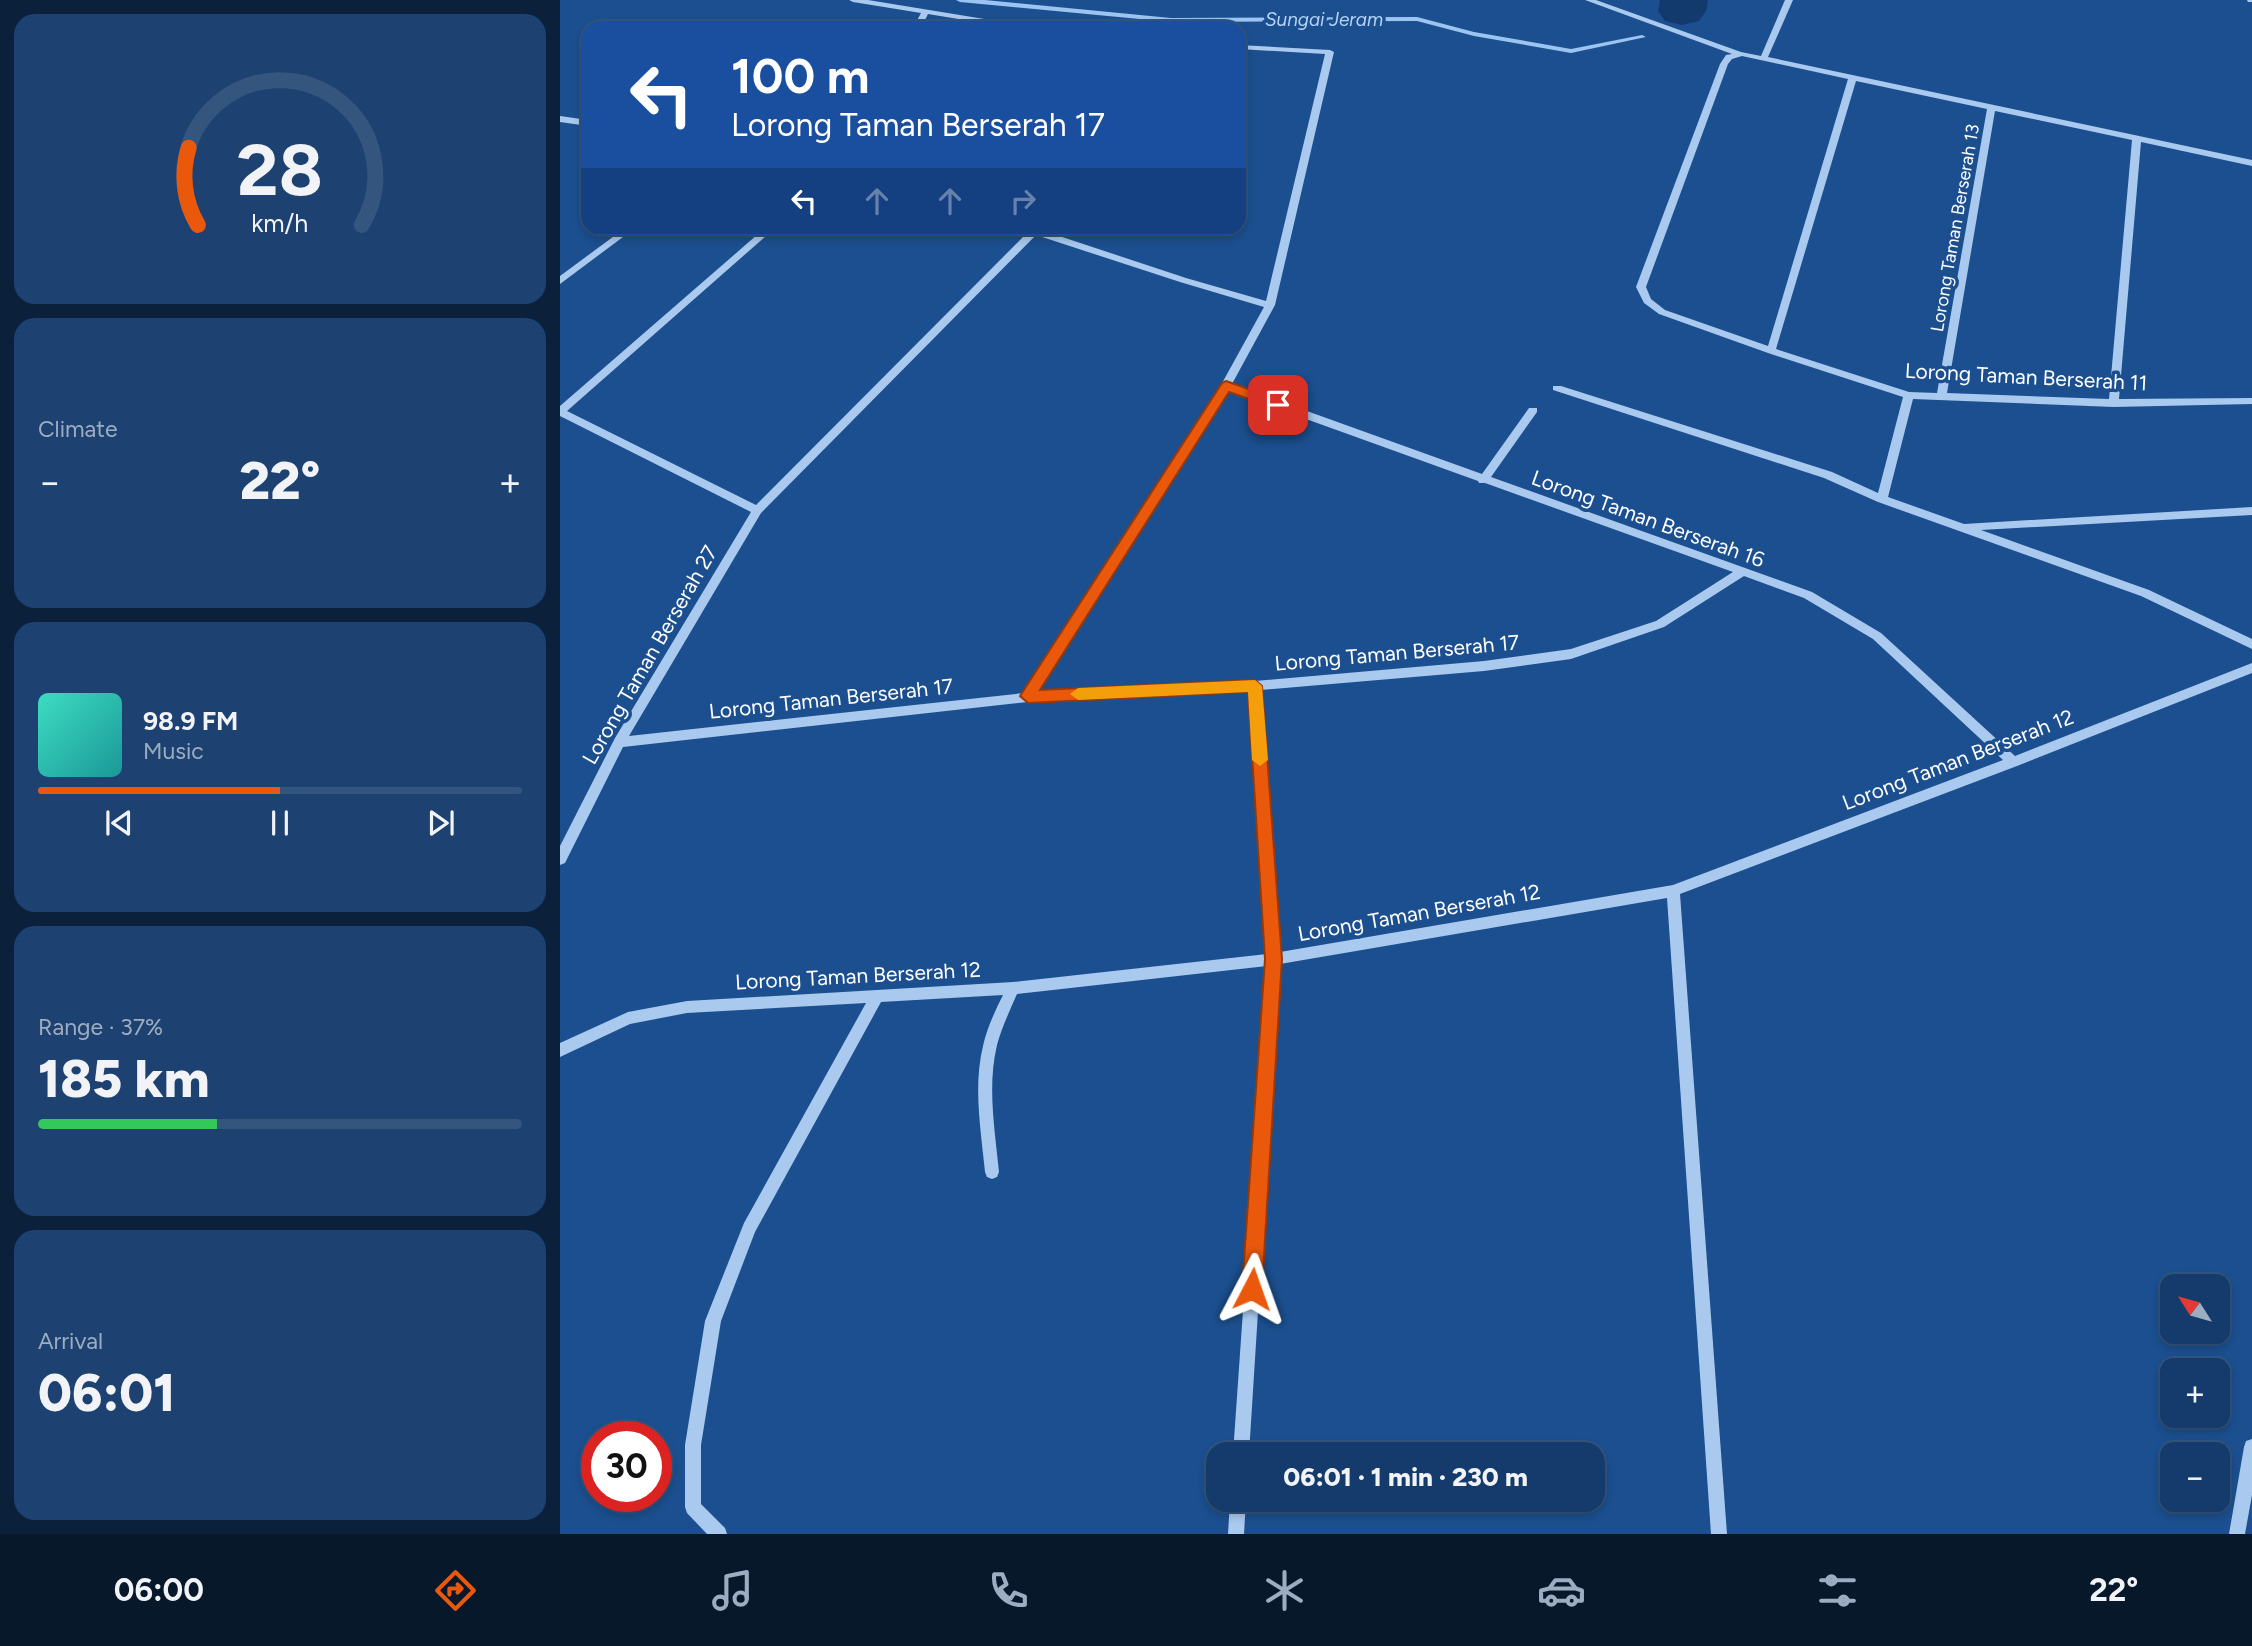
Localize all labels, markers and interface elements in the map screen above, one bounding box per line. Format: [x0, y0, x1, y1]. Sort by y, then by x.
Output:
water label: Sungai Jeram [1265, 8, 1383, 31]
text: 100 m [731, 46, 870, 105]
icon: left [616, 49, 707, 140]
text: Lorong Taman Berserah 17 [731, 106, 1105, 144]
street label: Lorong Taman Berserah 13 [1926, 122, 1984, 334]
text: 28 [237, 126, 323, 213]
icon: left [785, 182, 823, 220]
icon: ahead [858, 182, 896, 220]
icon: ahead [931, 182, 969, 220]
icon: right [1004, 182, 1042, 220]
text: km/h [251, 208, 309, 238]
street label: Lorong Taman Berserah 11 [1904, 358, 2148, 395]
pin [1248, 375, 1308, 435]
icon: arrive [1259, 386, 1297, 424]
text: Climate [38, 415, 117, 443]
text: 22° [239, 450, 321, 512]
text: − [38, 459, 62, 505]
text: + [498, 459, 522, 505]
street label: Lorong Taman Berserah 16 [1528, 465, 1768, 572]
street label: Lorong Taman Berserah 27 [577, 541, 723, 769]
street label: Lorong Taman Berserah 17 [1274, 629, 1520, 676]
street label: Lorong Taman Berserah 17 [708, 673, 954, 724]
street label: Lorong Taman Berserah 12 [1839, 704, 2077, 815]
text: 98.9 FM [143, 705, 238, 737]
text: Music [143, 737, 204, 765]
icon: previous [100, 804, 138, 842]
icon: pause [261, 804, 299, 842]
icon: next [422, 804, 460, 842]
street label: Lorong Taman Berserah 12 [1296, 879, 1542, 946]
street label: Lorong Taman Berserah 12 [735, 957, 981, 994]
text: Range · 37% [38, 1013, 163, 1041]
text: 185 km [38, 1048, 210, 1110]
position arrow [1215, 1252, 1289, 1326]
north arrow [2160, 1274, 2230, 1344]
map controls [2160, 1274, 2230, 1512]
text: Arrival [38, 1327, 103, 1355]
button: + [2160, 1358, 2230, 1428]
text: 06:01 [38, 1362, 175, 1424]
speed limit sign: 30 [581, 1421, 672, 1512]
button: − [2160, 1442, 2230, 1512]
text: 06:01 · 1 min · 230 m [1283, 1461, 1528, 1493]
icon: directions [431, 1566, 480, 1615]
icon: music [708, 1566, 757, 1615]
icon: phone [984, 1566, 1033, 1615]
icon: climate [1260, 1566, 1309, 1615]
icon: car [1537, 1566, 1586, 1615]
icon: filters [1813, 1566, 1862, 1615]
text: 06:00 [114, 1571, 204, 1609]
text: 22° [2089, 1571, 2138, 1609]

